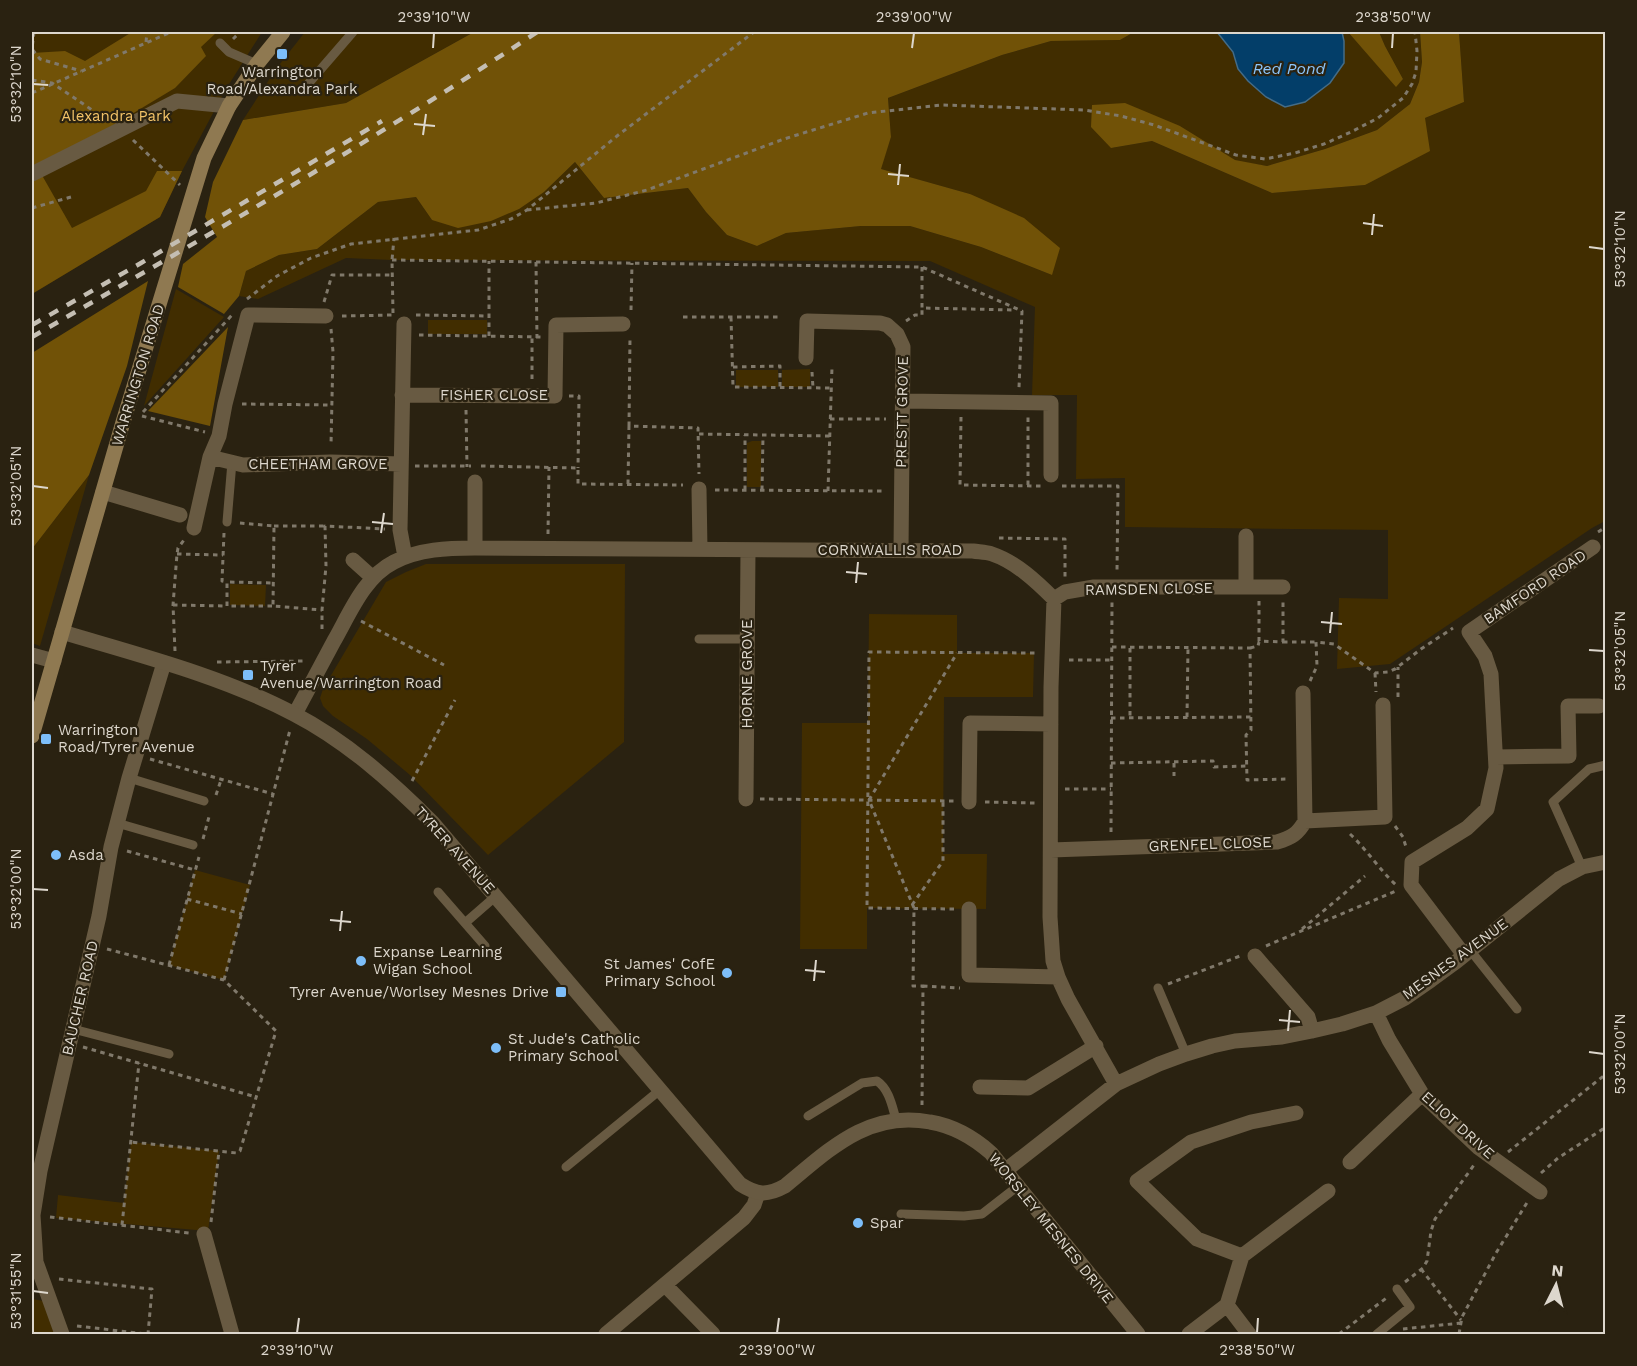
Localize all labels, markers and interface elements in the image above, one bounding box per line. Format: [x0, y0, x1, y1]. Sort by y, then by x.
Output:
text: 2°39'10"W [398, 8, 470, 26]
text: 2°39'00"W [876, 8, 952, 26]
text: 2°38'50"W [1355, 8, 1431, 26]
text: 53°32'10"N [7, 45, 25, 123]
marker: Warrington Road/Alexandra Park [275, 47, 289, 61]
water label: Red Pond [1253, 59, 1327, 78]
place label: Warrington Road/Alexandra Park [206, 63, 358, 98]
park label: Alexandra Park [61, 107, 171, 125]
text: 53°32'10"N [1611, 210, 1629, 288]
street label: WARRINGTON ROAD [108, 302, 168, 448]
street label: PRESTT GROVE [892, 356, 912, 468]
street label: FISHER CLOSE [440, 386, 548, 404]
text: 53°32'05"N [7, 446, 25, 526]
street label: CHEETHAM GROVE [248, 455, 388, 473]
street label: CORNWALLIS ROAD [818, 541, 962, 559]
street label: BAMFORD ROAD [1480, 546, 1590, 628]
street label: RAMSDEN CLOSE [1085, 579, 1213, 599]
text: 53°32'05"N [1611, 611, 1629, 691]
street label: HORNE GROVE [738, 620, 756, 728]
place label: Tyrer Avenue/Warrington Road [260, 657, 442, 692]
marker: Tyrer Avenue/Warrington Road [241, 668, 255, 682]
place label: Warrington Road/Tyrer Avenue [58, 721, 195, 756]
marker: Warrington Road/Tyrer Avenue [39, 732, 53, 746]
street label: TYRER AVENUE [411, 803, 499, 897]
street label: GRENFEL CLOSE [1148, 833, 1272, 855]
place label: Asda [68, 846, 104, 864]
text: 53°32'00"N [7, 848, 25, 930]
marker: Asda [49, 848, 63, 862]
street label: MESNES AVENUE [1399, 915, 1511, 1003]
street label: BAUCHER ROAD [58, 939, 102, 1057]
place label: Expanse Learning Wigan School [373, 943, 502, 978]
marker: Expanse Learning Wigan School [354, 954, 368, 968]
place label: St James' CofE Primary School [604, 955, 715, 990]
marker: St James' CofE Primary School [720, 966, 734, 980]
place label: Tyrer Avenue/Worlsey Mesnes Drive [289, 983, 549, 1001]
marker: Tyrer Avenue/Worlsey Mesnes Drive [554, 985, 568, 999]
text: 53°32'00"N [1611, 1013, 1629, 1095]
place label: St Jude's Catholic Primary School [508, 1030, 640, 1065]
marker: St Jude's Catholic Primary School [489, 1041, 503, 1055]
street label: ELIOT DRIVE [1418, 1087, 1498, 1163]
street label: WORSLEY MESNES DRIVE [985, 1149, 1117, 1307]
place label: Spar [870, 1214, 904, 1232]
marker: Spar [851, 1216, 865, 1230]
text: 53°31'55"N [7, 1253, 25, 1330]
north arrow [1526, 1255, 1586, 1315]
text: N [1551, 1261, 1564, 1281]
text: 2°39'10"W [261, 1341, 333, 1359]
text: 2°39'00"W [739, 1341, 815, 1359]
text: 2°38'50"W [1219, 1341, 1295, 1359]

